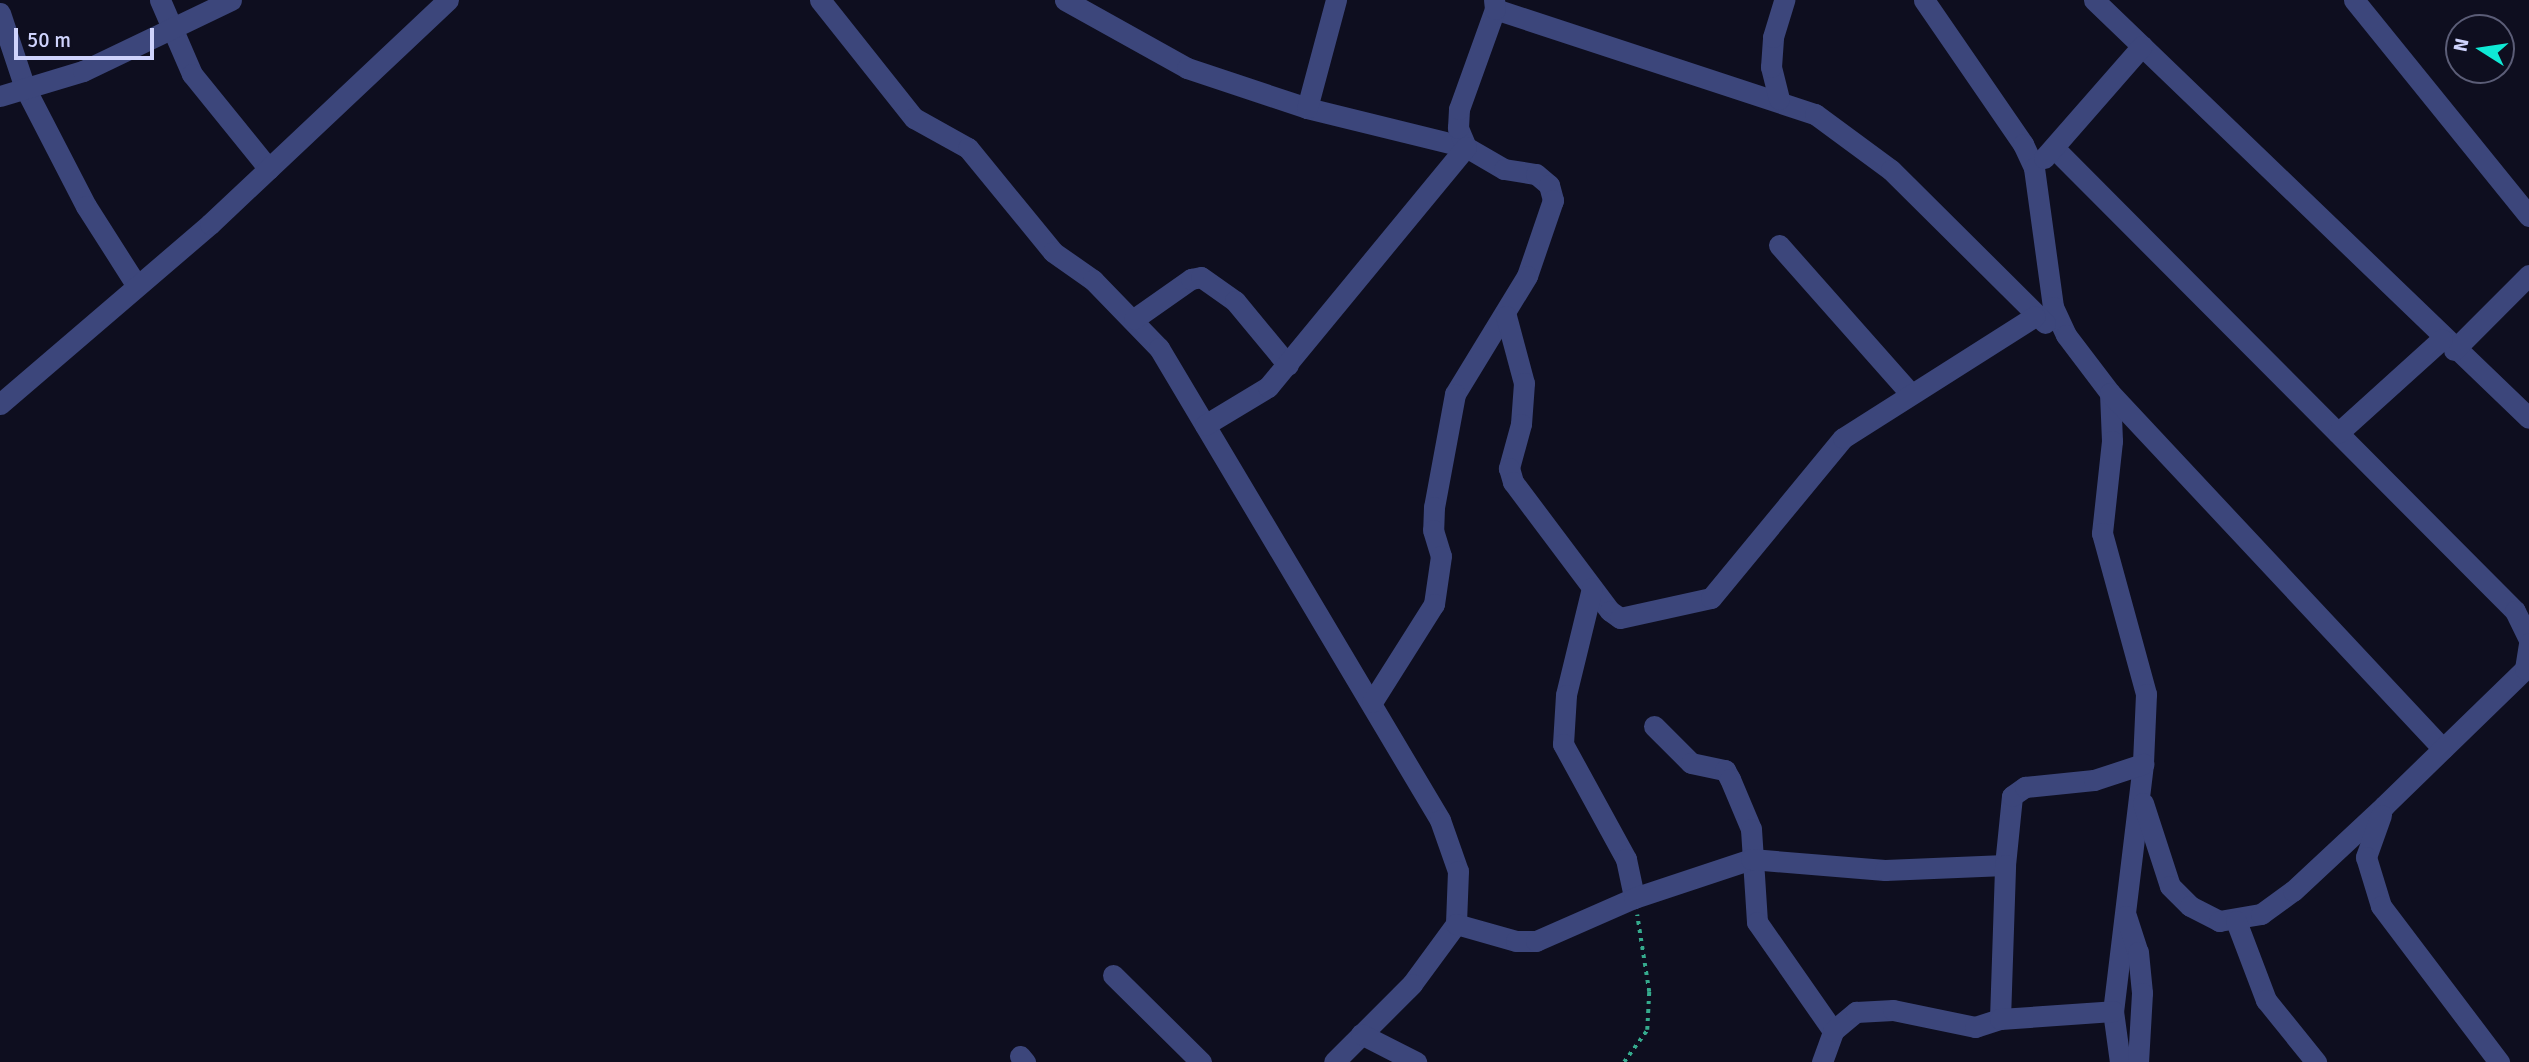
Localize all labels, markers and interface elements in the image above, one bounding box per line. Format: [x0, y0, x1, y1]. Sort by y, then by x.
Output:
scale bar [18, 14, 158, 58]
north arrow [2445, 14, 2515, 84]
text: 50 m [27, 27, 71, 53]
text: N [2448, 36, 2475, 54]

